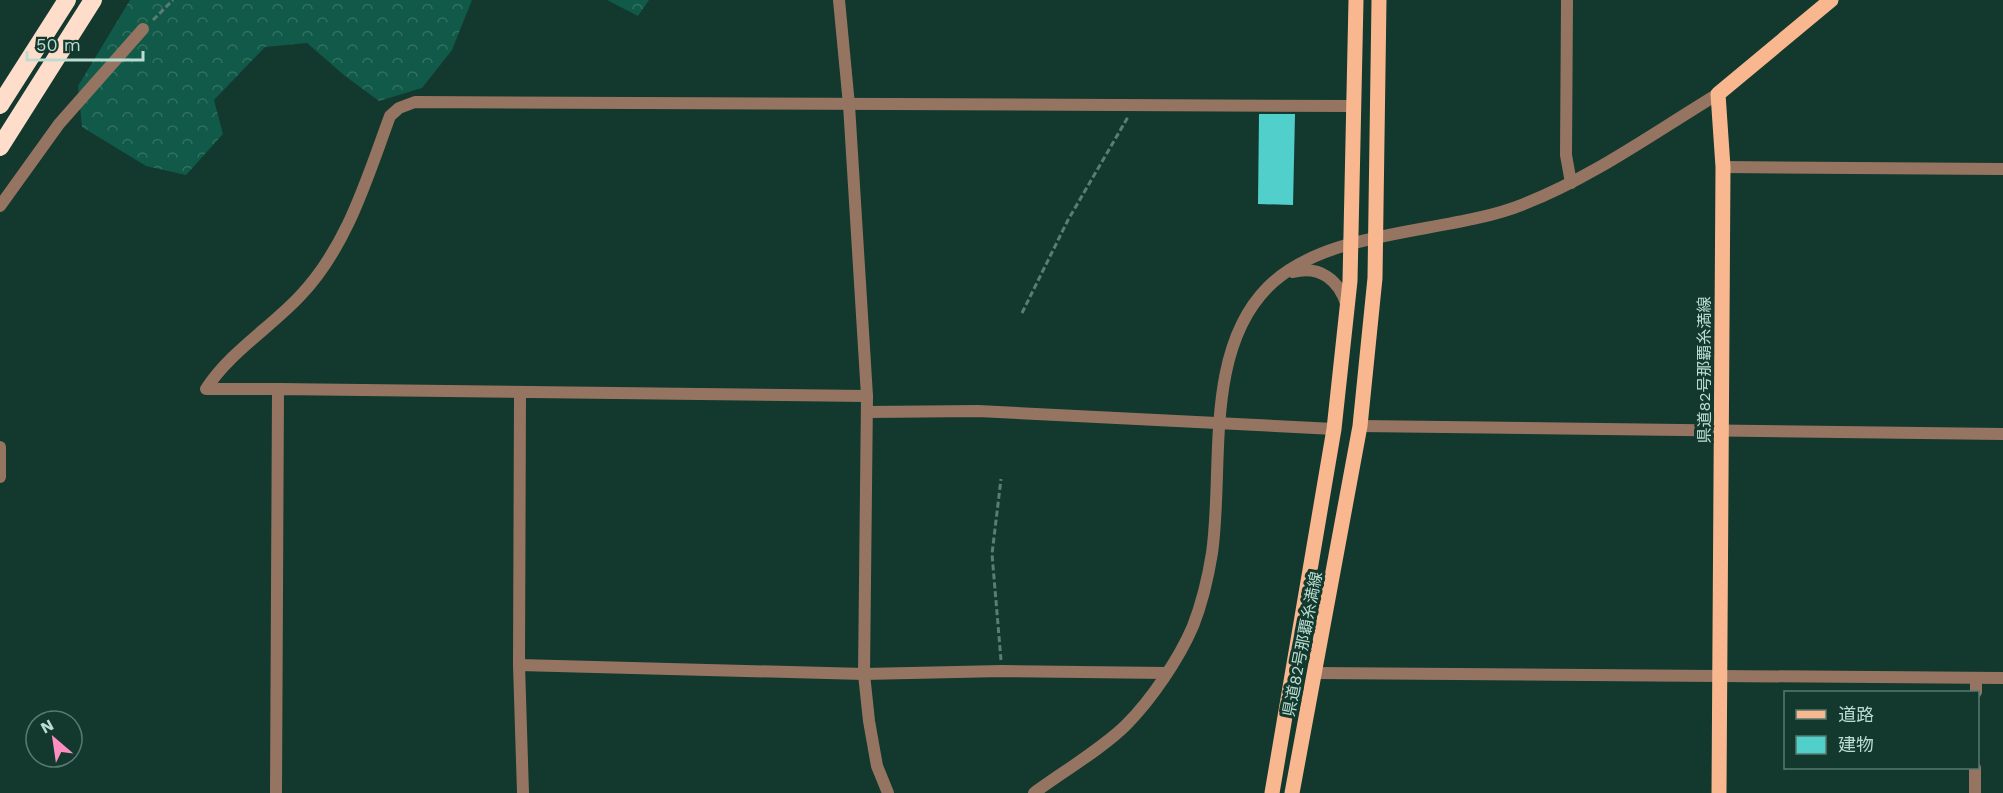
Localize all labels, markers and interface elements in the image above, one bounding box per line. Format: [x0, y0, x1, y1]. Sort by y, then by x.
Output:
scale bar [27, 24, 142, 62]
text: 50 m [36, 34, 81, 55]
street label: 県道82号那覇糸満線 [1695, 296, 1714, 444]
street label: 県道82号那覇糸満線 [1279, 570, 1326, 718]
legend [1784, 691, 1979, 769]
text: 道路 [1838, 704, 1874, 725]
north arrow [24, 709, 84, 769]
text: N [37, 715, 57, 738]
text: 建物 [1838, 734, 1874, 755]

